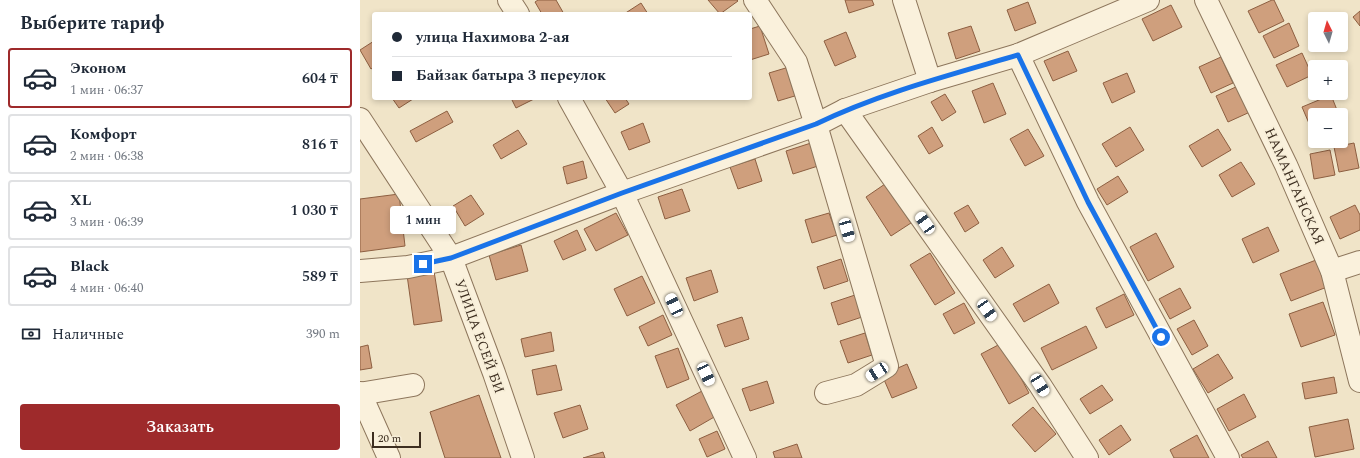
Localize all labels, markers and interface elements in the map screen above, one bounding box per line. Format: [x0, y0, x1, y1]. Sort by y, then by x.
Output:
text: Выберите тариф [20, 10, 165, 37]
north arrow [1308, 12, 1348, 52]
map controls [1308, 12, 1348, 148]
text: улица Нахимова 2-ая [416, 26, 570, 49]
text: Эконом [70, 57, 126, 80]
icon: car [22, 60, 58, 96]
button: + [1308, 60, 1348, 100]
text: Байзак батыра 3 переулок [416, 64, 606, 87]
text: 604 ₸ [302, 67, 338, 90]
text: 1 мин · 06:37 [70, 80, 143, 100]
button: − [1308, 108, 1348, 148]
text: Комфорт [70, 123, 137, 146]
street label: НАМАНГАНСКАЯ [1259, 124, 1330, 248]
icon: car [22, 126, 58, 162]
text: 816 ₸ [302, 133, 338, 156]
text: 2 мин · 06:38 [70, 146, 143, 166]
text: XL [70, 189, 91, 212]
icon: car [22, 192, 58, 228]
text: 1 030 ₸ [290, 199, 338, 222]
callout: 1 мин [390, 206, 456, 234]
text: 1 мин [405, 210, 441, 230]
car [913, 210, 937, 236]
text: 3 мин · 06:39 [70, 212, 143, 232]
car [838, 217, 856, 243]
text: Black [70, 255, 109, 278]
route end [414, 255, 432, 273]
icon: car [22, 258, 58, 294]
text: 589 ₸ [302, 265, 338, 288]
street label: УЛИЦА ЕСЕЙ БИ [449, 276, 510, 396]
text: 4 мин · 06:40 [70, 278, 143, 298]
car [663, 292, 685, 318]
car [975, 297, 999, 323]
icon: cash [20, 323, 42, 345]
text: Наличные [52, 323, 124, 346]
text: 390 m [306, 324, 340, 344]
route start [1152, 328, 1170, 346]
car [864, 360, 890, 384]
car [695, 361, 717, 387]
car [1029, 372, 1051, 398]
button: Заказать [20, 404, 340, 450]
scale bar [372, 430, 421, 449]
text: 20 m [378, 430, 401, 447]

